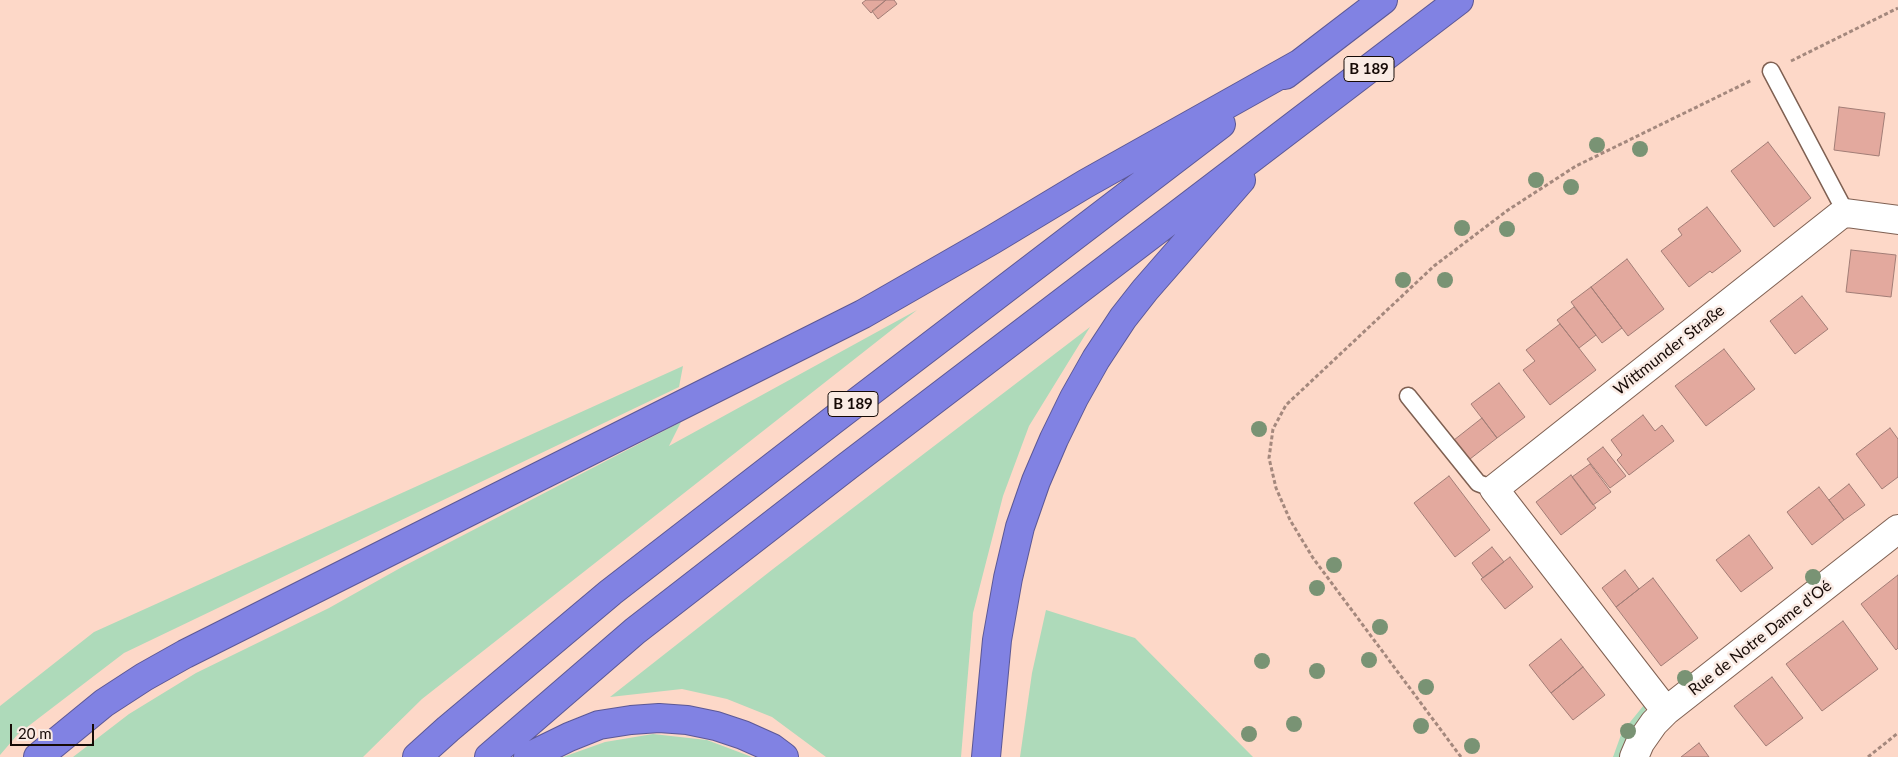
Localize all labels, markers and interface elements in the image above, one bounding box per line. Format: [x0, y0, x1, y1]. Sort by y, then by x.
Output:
road number: B 189 [1344, 56, 1394, 82]
street label: Wittmunder Straße [1610, 301, 1728, 399]
road number: B 189 [828, 392, 878, 416]
street label: Rue de Notre Dame d'Oé [1685, 576, 1835, 700]
scale bar [12, 714, 96, 746]
text: 20 m [18, 724, 52, 742]

